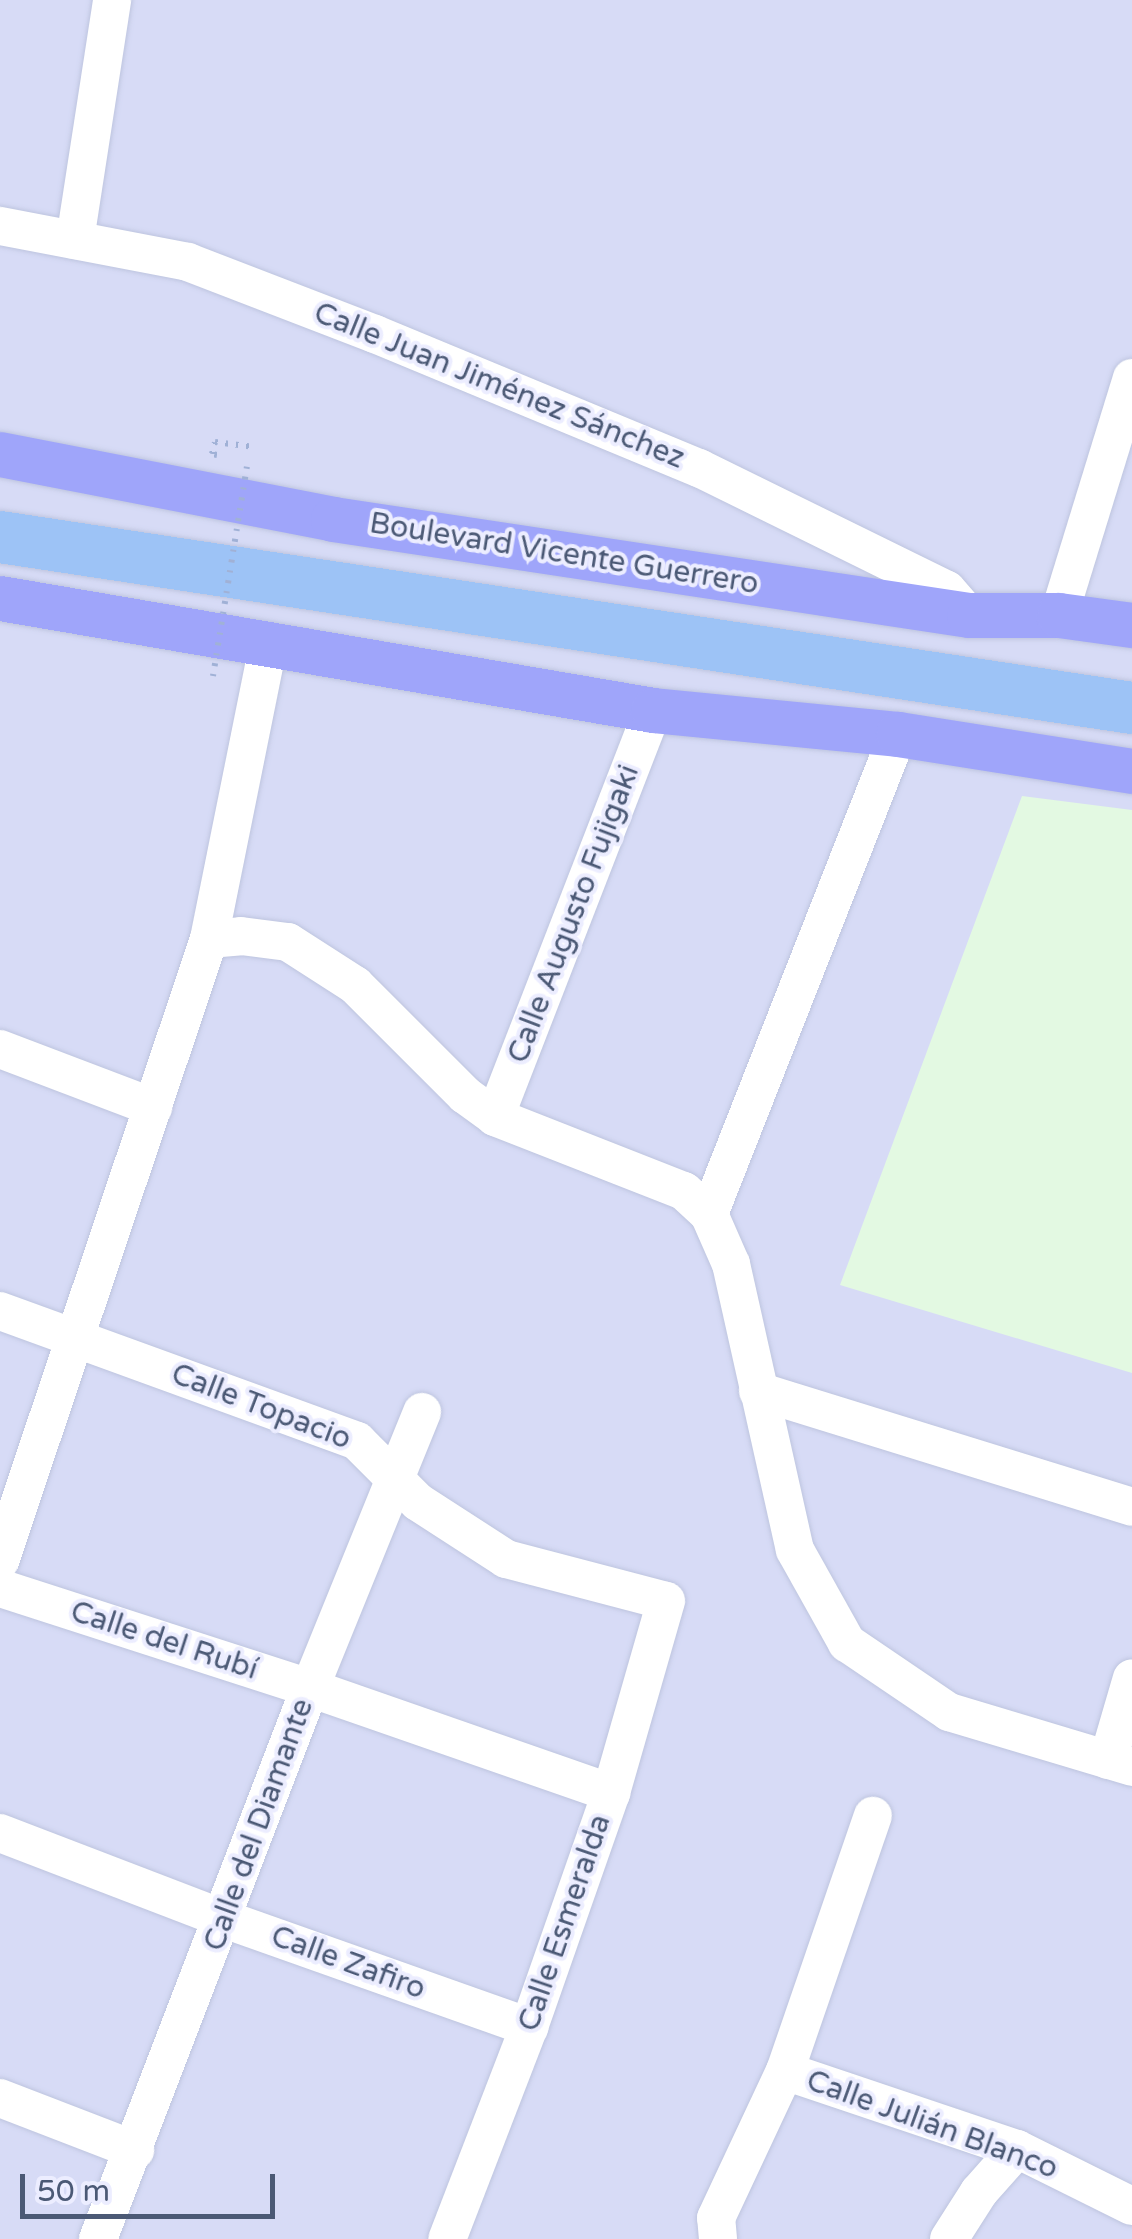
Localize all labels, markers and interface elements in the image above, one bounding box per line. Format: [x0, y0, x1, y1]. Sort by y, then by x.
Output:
street label: Calle Juan Jiménez Sánchez [309, 295, 689, 477]
street label: Boulevard Vicente Guerrero [367, 505, 761, 603]
street label: Calle Augusto Fujigaki [500, 760, 648, 1068]
street label: Calle Topacio [166, 1356, 356, 1458]
street label: Calle del Rubí [66, 1594, 262, 1688]
street label: Calle del Diamante [197, 1694, 321, 1956]
street label: Calle Esmeralda [511, 1810, 619, 2036]
street label: Calle Zafiro [266, 1918, 430, 2008]
street label: Calle Julián Blanco [801, 2063, 1063, 2187]
scale bar [25, 2154, 280, 2216]
text: 50 m [37, 2173, 110, 2210]

